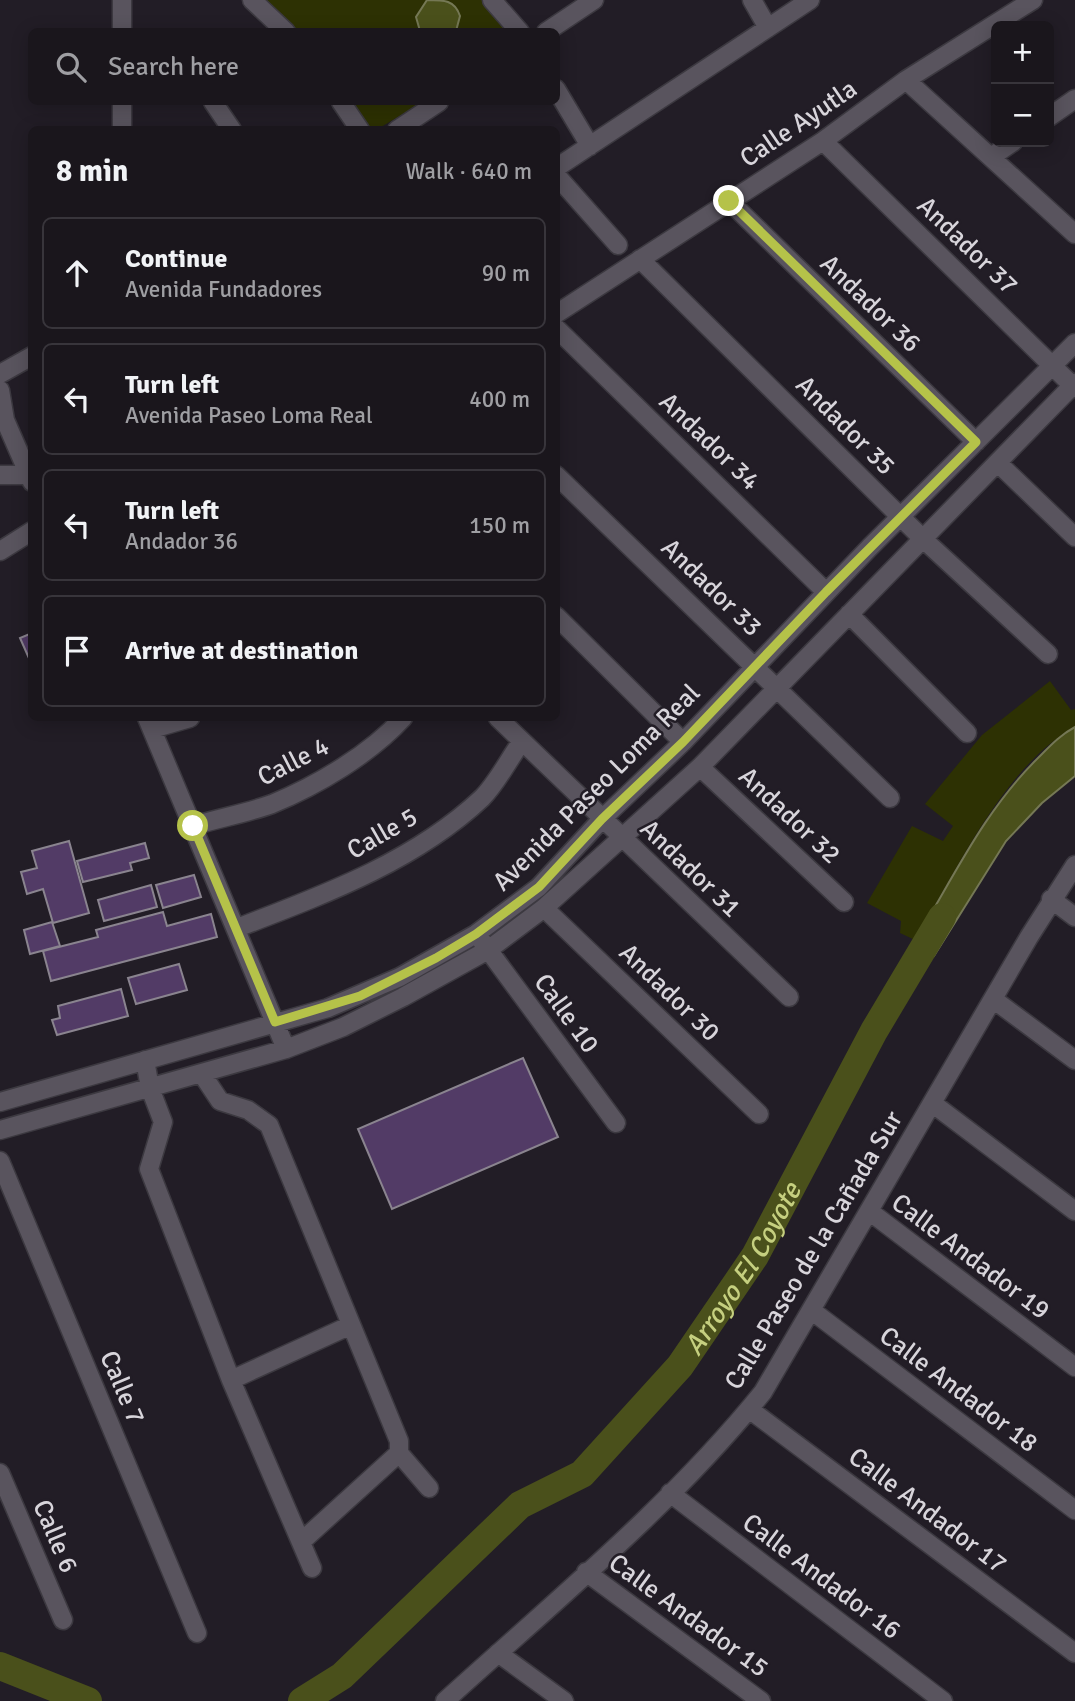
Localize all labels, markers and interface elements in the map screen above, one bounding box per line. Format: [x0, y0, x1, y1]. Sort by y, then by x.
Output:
map controls [991, 21, 1054, 147]
button: + [991, 21, 1054, 84]
search box [28, 28, 560, 105]
icon: search [52, 48, 90, 86]
text: Search here [108, 51, 239, 83]
street label: Calle Ayutla [734, 73, 863, 175]
button: − [991, 84, 1054, 147]
text: 8 min [56, 153, 128, 190]
text: Walk · 640 m [406, 157, 532, 186]
route end [713, 185, 744, 216]
street label: Andador 37 [910, 190, 1024, 302]
text: Continue [125, 243, 227, 275]
street label: Andador 36 [813, 248, 927, 360]
icon: ahead [58, 254, 96, 292]
text: 90 m [482, 259, 530, 288]
text: Avenida Fundadores [125, 275, 322, 304]
text: Turn left [125, 369, 219, 401]
street label: Andador 35 [789, 369, 902, 482]
icon: left [58, 380, 96, 418]
text: 400 m [469, 385, 530, 414]
street label: Andador 34 [652, 386, 766, 498]
text: Avenida Paseo Loma Real [125, 401, 373, 430]
text: Turn left [125, 495, 219, 527]
icon: left [58, 506, 96, 544]
text: 150 m [469, 511, 530, 540]
text: Andador 36 [125, 527, 238, 556]
street label: Andador 33 [654, 532, 768, 644]
icon: arrive [58, 632, 96, 670]
text: Arrive at destination [125, 635, 358, 667]
street label: Avenida Paseo Loma Real [486, 677, 707, 898]
street label: Calle 4 [252, 730, 335, 793]
street label: Andador 32 [732, 761, 847, 871]
street label: Calle 5 [342, 801, 423, 867]
route start [177, 810, 208, 841]
street label: Andador 31 [633, 813, 747, 925]
street label: Andador 30 [612, 937, 726, 1049]
street label: Calle 10 [527, 968, 606, 1059]
street label: Calle Paseo de la Cañada Sur [718, 1105, 910, 1396]
water label: Arroyo El Coyote [677, 1175, 810, 1362]
street label: Calle Andador 19 [885, 1187, 1056, 1327]
street label: Calle Andador 18 [873, 1320, 1044, 1460]
street label: Calle 7 [92, 1346, 152, 1429]
street label: Calle Andador 17 [842, 1441, 1013, 1581]
street label: Calle 6 [25, 1495, 85, 1578]
street label: Calle Andador 16 [736, 1507, 907, 1647]
street label: Calle Andador 15 [602, 1547, 775, 1685]

